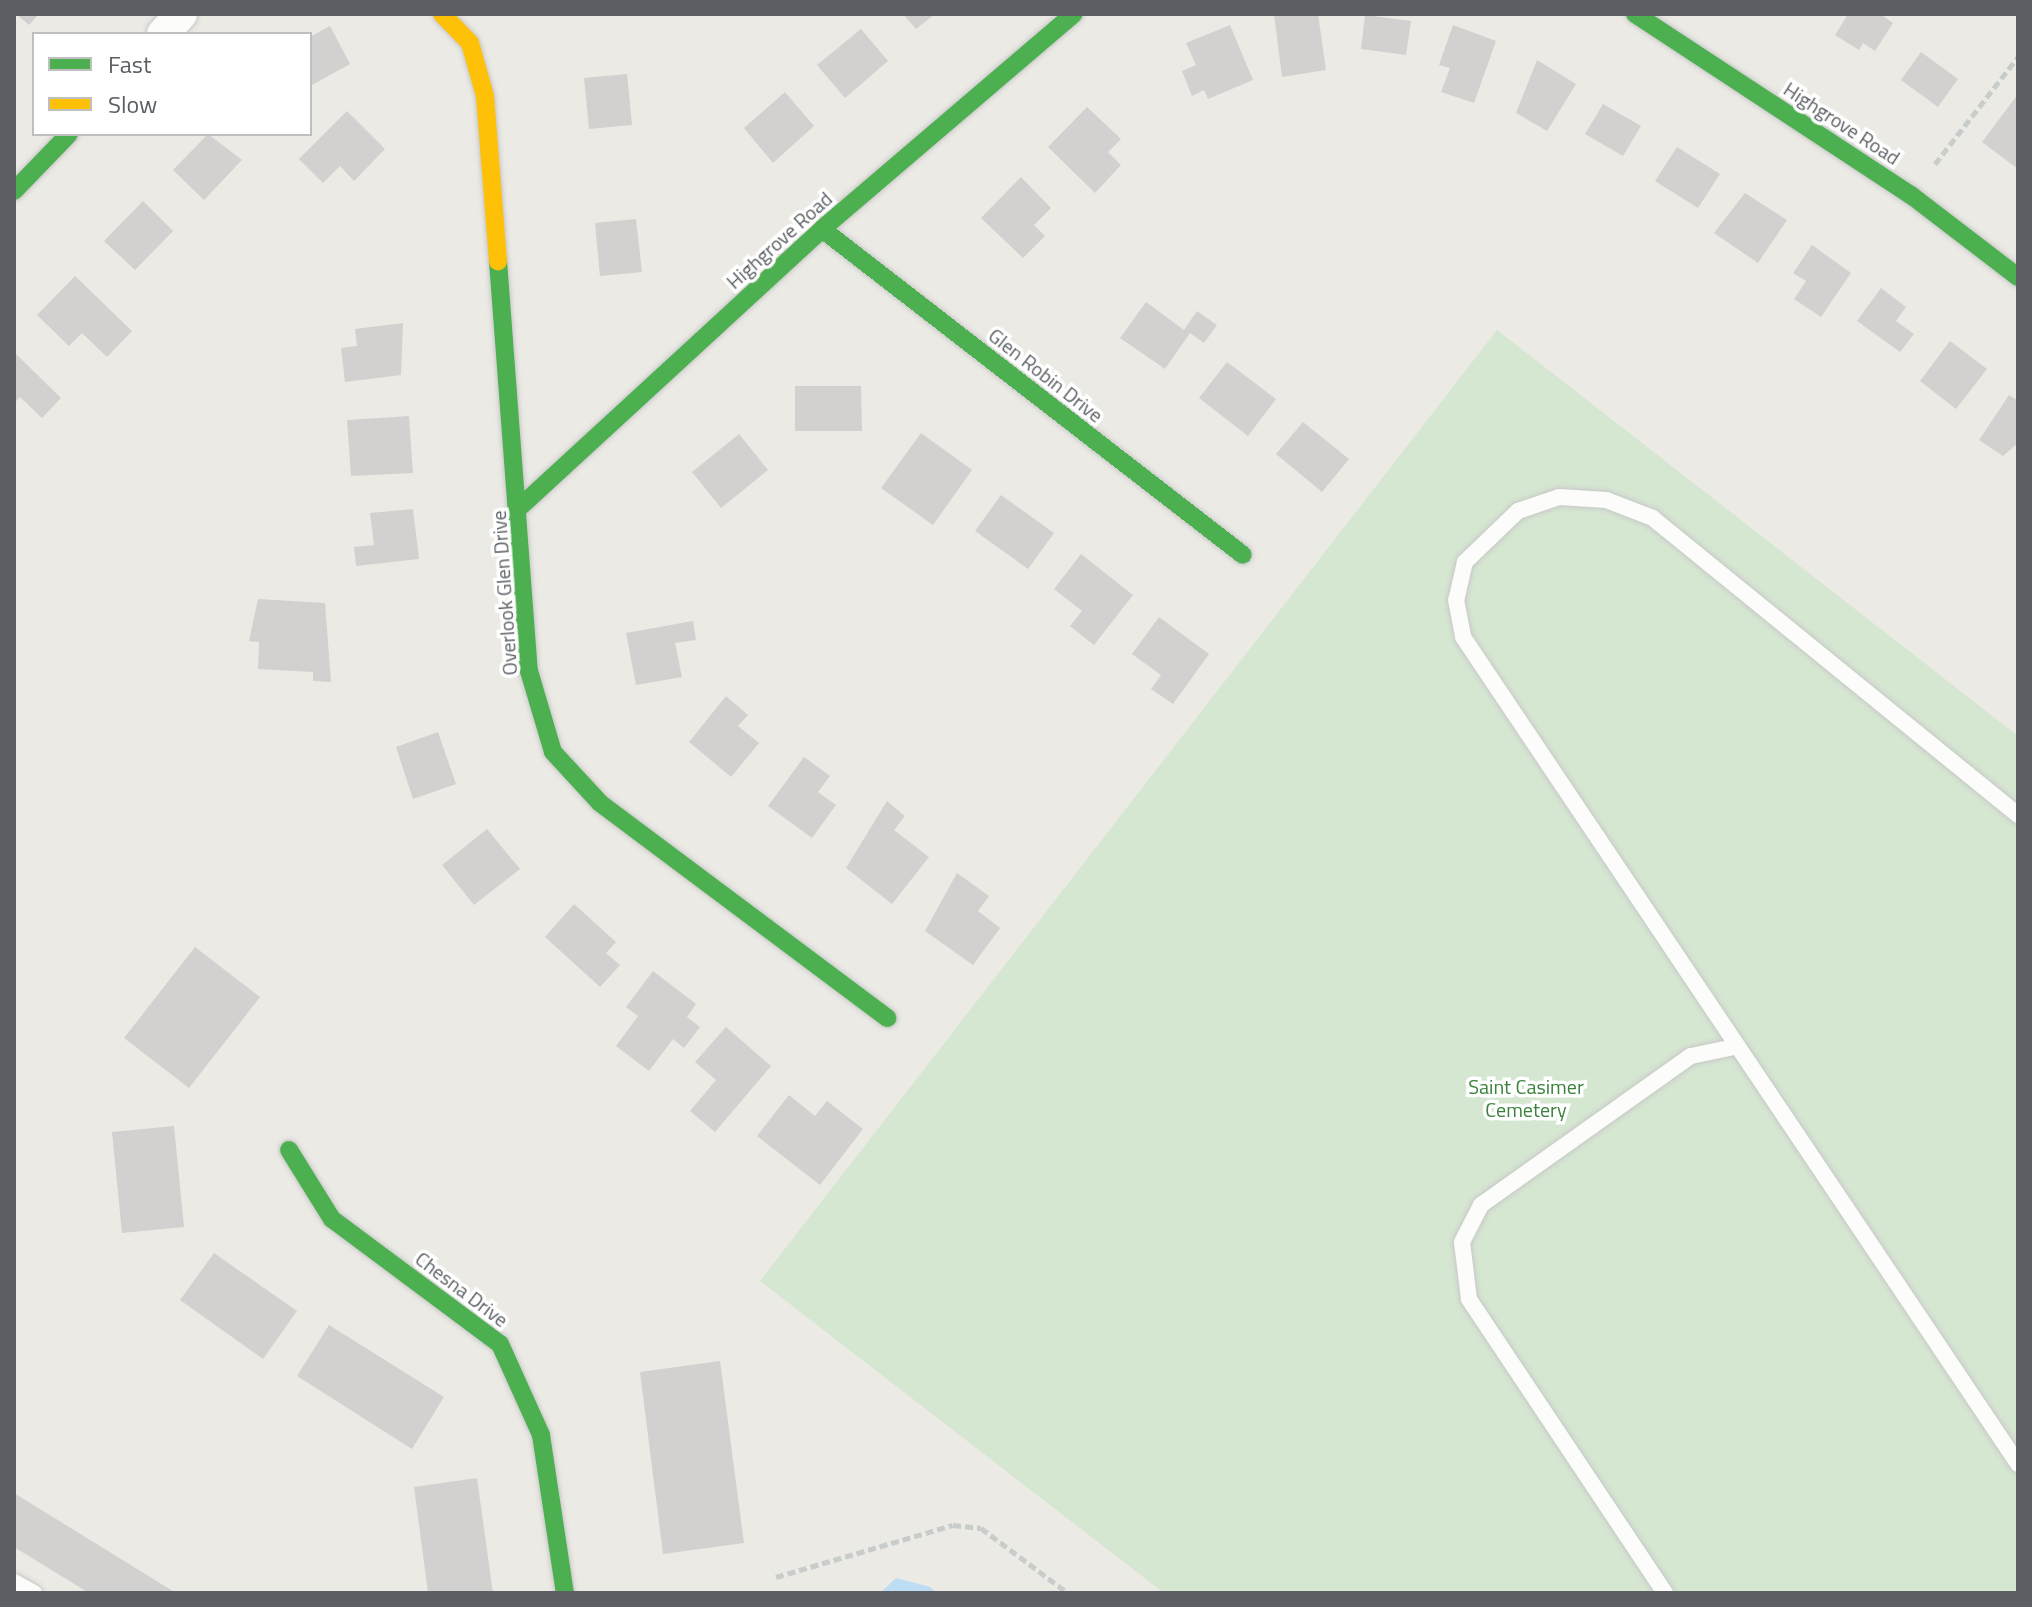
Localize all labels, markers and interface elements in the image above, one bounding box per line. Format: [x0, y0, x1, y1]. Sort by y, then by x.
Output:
legend [32, 32, 312, 136]
text: Fast [108, 46, 151, 82]
street label: Highgrove Road [1779, 77, 1905, 169]
text: Slow [108, 86, 157, 122]
street label: Highgrove Road [721, 186, 837, 294]
street label: Glen Robin Drive [984, 323, 1108, 427]
street label: Overlook Glen Drive [486, 510, 522, 676]
park label: Saint Casimer Cemetery [1468, 1075, 1584, 1122]
street label: Chesna Drive [411, 1246, 513, 1332]

